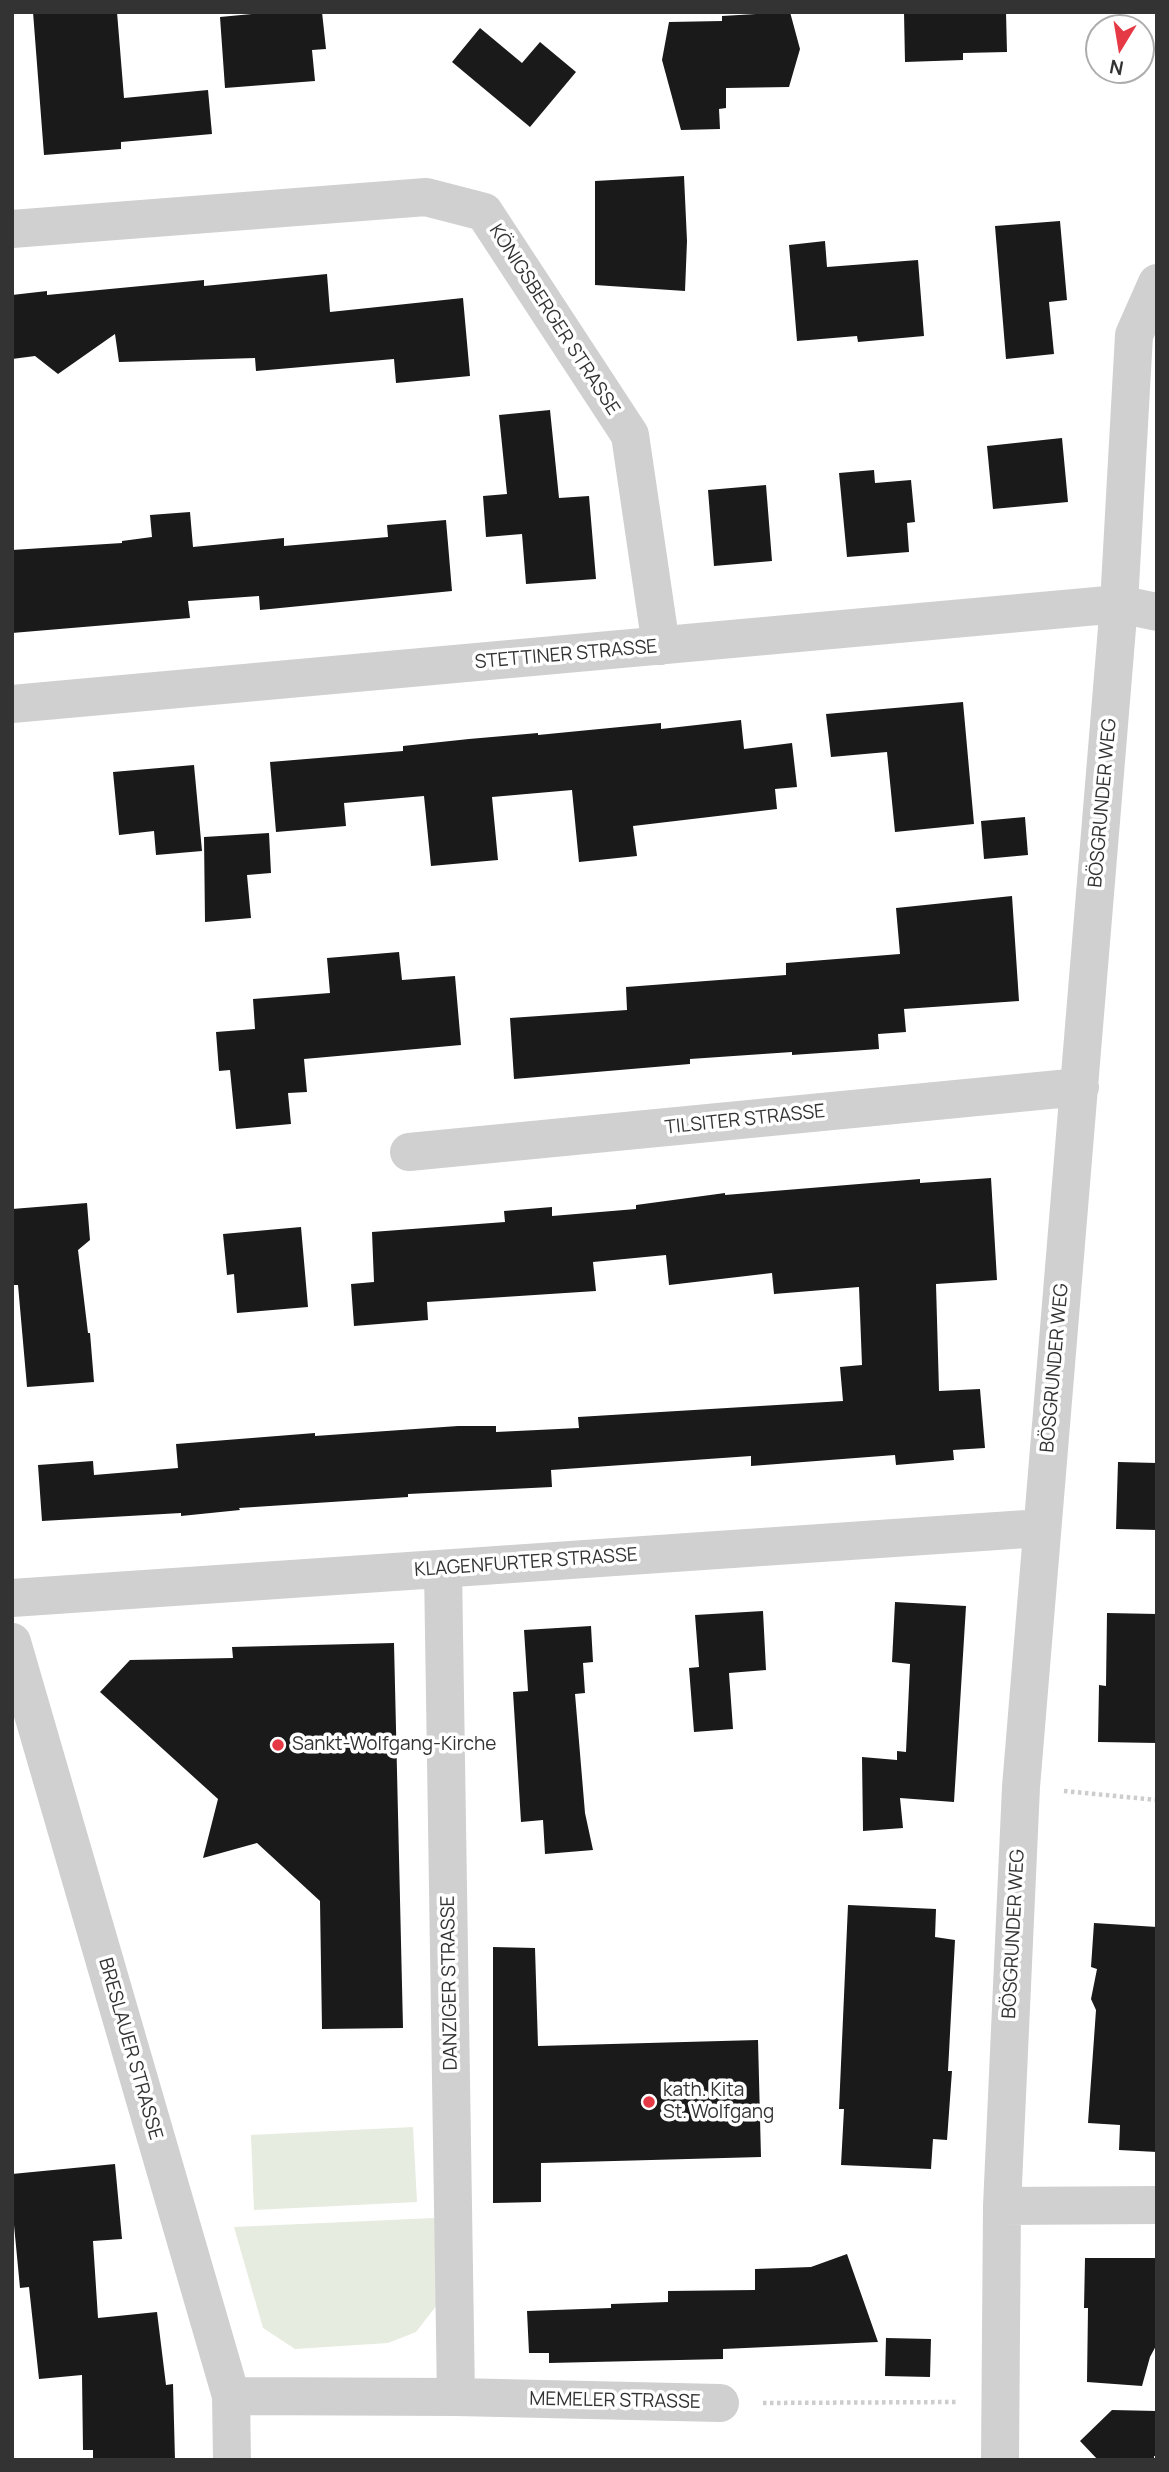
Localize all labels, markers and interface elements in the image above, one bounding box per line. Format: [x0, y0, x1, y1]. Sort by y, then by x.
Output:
north arrow [1085, 14, 1155, 84]
text: N [1107, 54, 1126, 82]
street label: KÖNIGSBERGER STRASSE [484, 220, 624, 420]
street label: STETTINER STRASSE [474, 636, 658, 674]
street label: BÖSGRUNDER WEG [1084, 718, 1122, 888]
street label: TILSITER STRASSE [664, 1100, 826, 1140]
street label: BÖSGRUNDER WEG [1036, 1283, 1074, 1453]
street label: KLAGENFURTER STRASSE [414, 1544, 638, 1582]
place label: Sankt-Wolfgang-Kirche [292, 1734, 496, 1756]
marker: Sankt-Wolfgang-Kirche [270, 1737, 286, 1753]
street label: BÖSGRUNDER WEG [998, 1849, 1030, 2019]
street label: DANZIGER STRASSE [437, 1895, 463, 2071]
street label: BRESLAUER STRASSE [93, 1955, 167, 2143]
place label: kath. Kita St. Wolfgang [663, 2080, 774, 2124]
marker: kath. Kita St. Wolfgang [641, 2094, 657, 2110]
street label: MEMELER STRASSE [529, 2388, 701, 2414]

